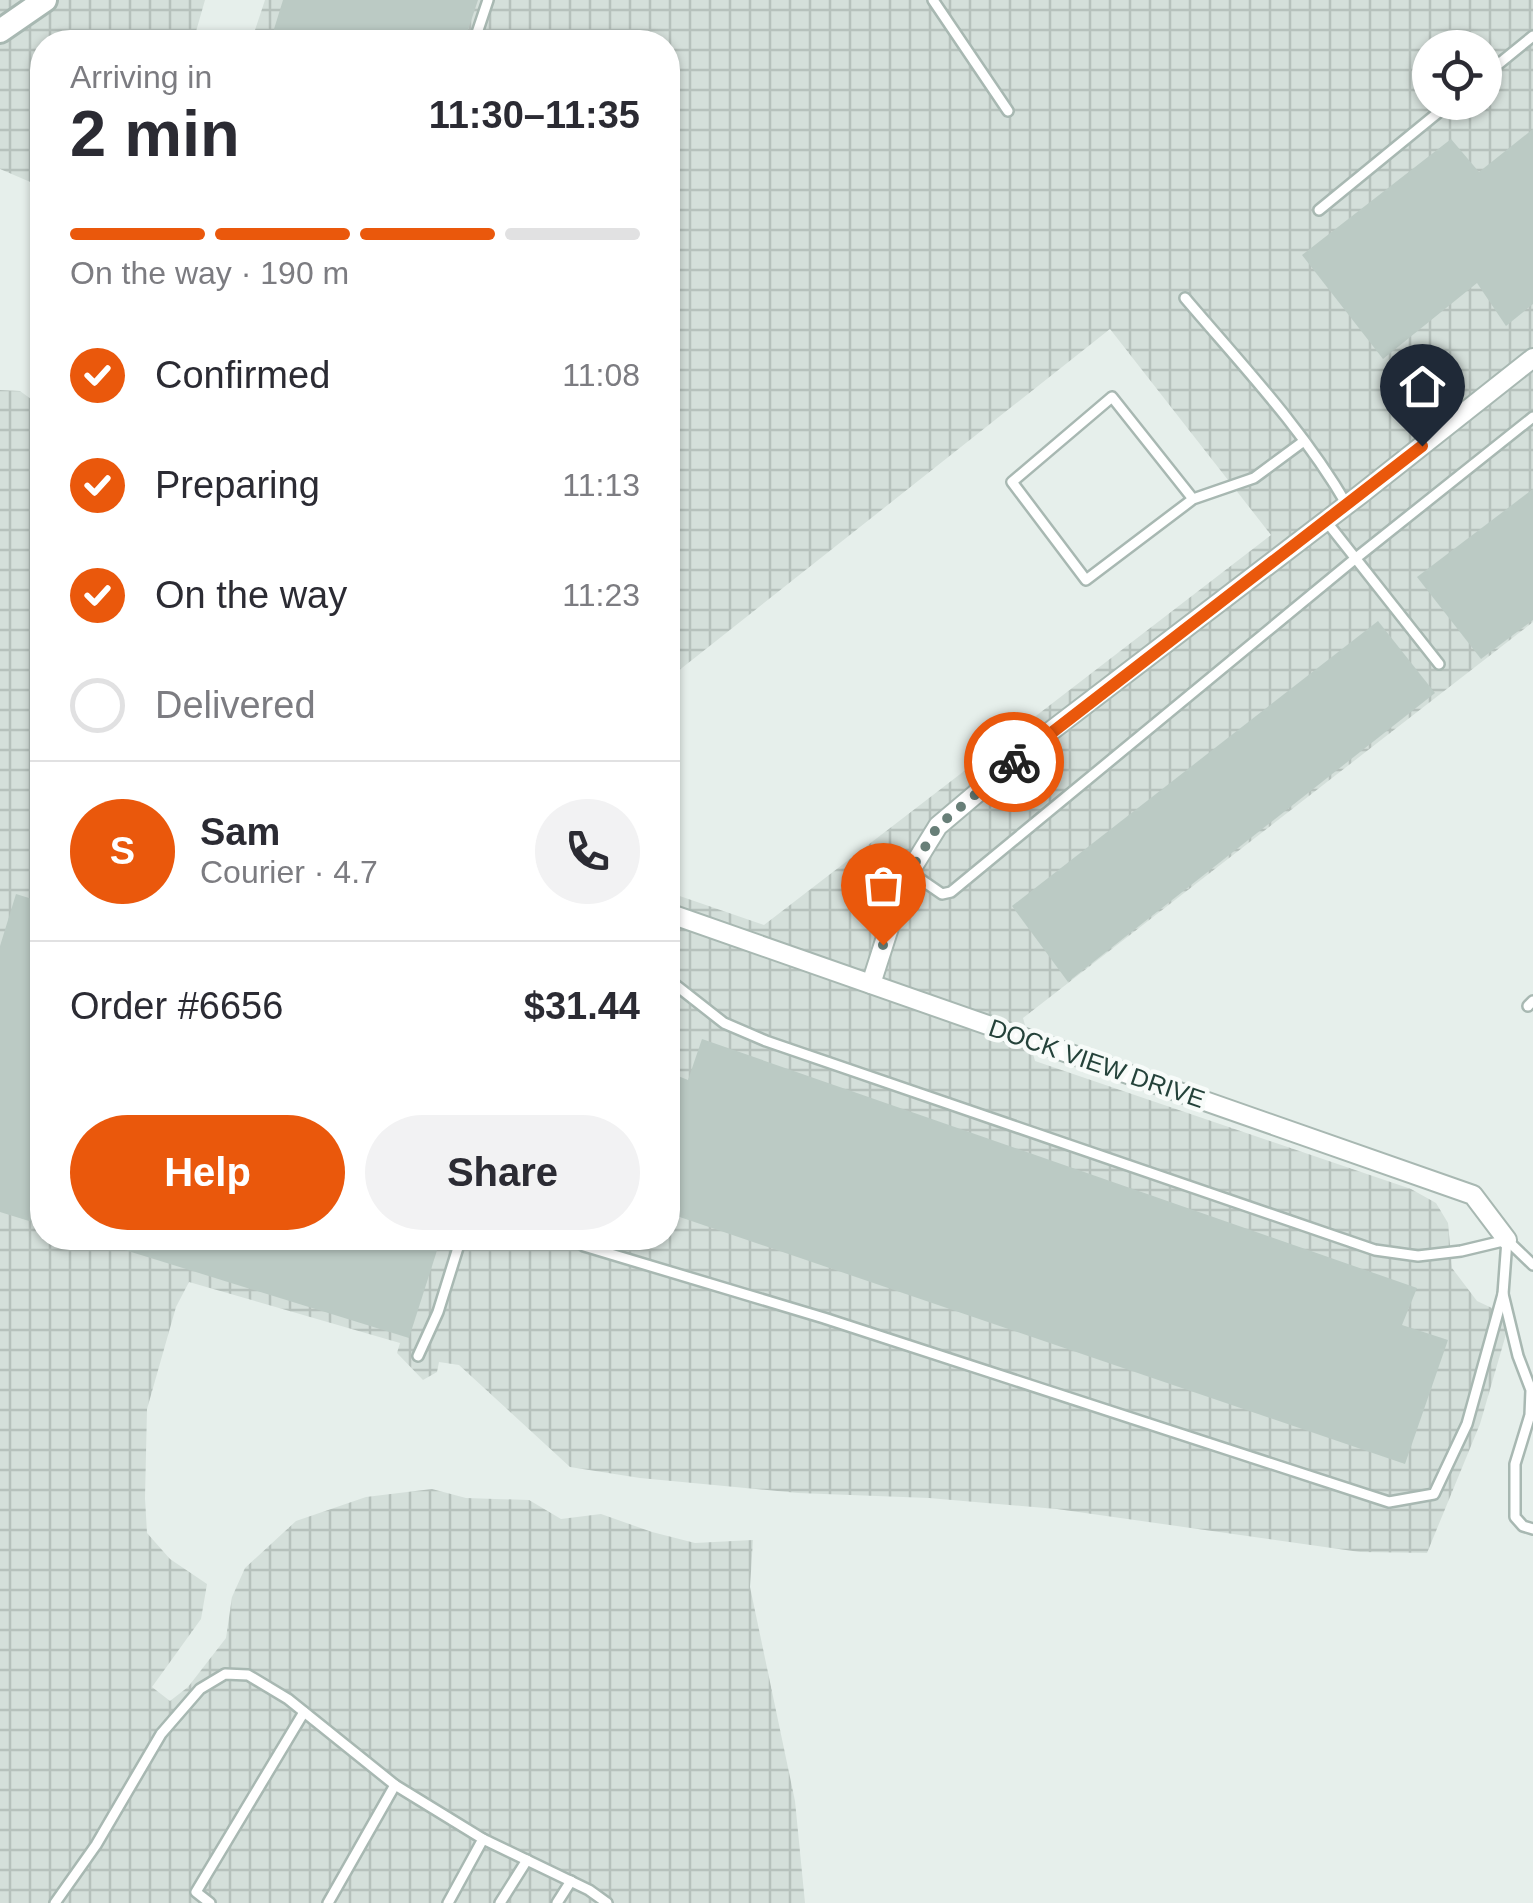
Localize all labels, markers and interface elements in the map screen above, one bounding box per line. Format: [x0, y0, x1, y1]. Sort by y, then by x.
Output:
map controls [1412, 30, 1502, 120]
button: locate [1412, 30, 1502, 120]
text: Arriving in [70, 59, 212, 95]
text: 11:30–11:35 [429, 94, 640, 136]
text: 2 min [70, 97, 240, 170]
text: On the way · 190 m [70, 255, 349, 291]
pin [1380, 344, 1465, 447]
icon: check [70, 348, 125, 403]
text: Confirmed [155, 354, 330, 396]
text: 11:08 [562, 357, 640, 393]
icon: home [1395, 359, 1450, 414]
icon: check [70, 458, 125, 513]
text: Preparing [155, 464, 320, 506]
text: 11:13 [562, 467, 640, 503]
icon: check [70, 568, 125, 623]
text: On the way [155, 574, 347, 616]
text: 11:23 [562, 577, 640, 613]
text: Delivered [155, 684, 316, 726]
courier [964, 712, 1064, 812]
icon: bike [987, 735, 1042, 790]
button: phone [535, 799, 640, 904]
text: Sam [200, 811, 280, 853]
text: S [110, 830, 135, 872]
pin [841, 843, 926, 946]
text: Courier · 4.7 [200, 854, 378, 890]
icon: bag [856, 858, 911, 913]
text: Order #6656 [70, 985, 283, 1027]
text: $31.44 [524, 985, 640, 1027]
street label: DOCK VIEW DRIVE [985, 1013, 1209, 1113]
button: Help [70, 1115, 345, 1230]
button: Share [365, 1115, 640, 1230]

